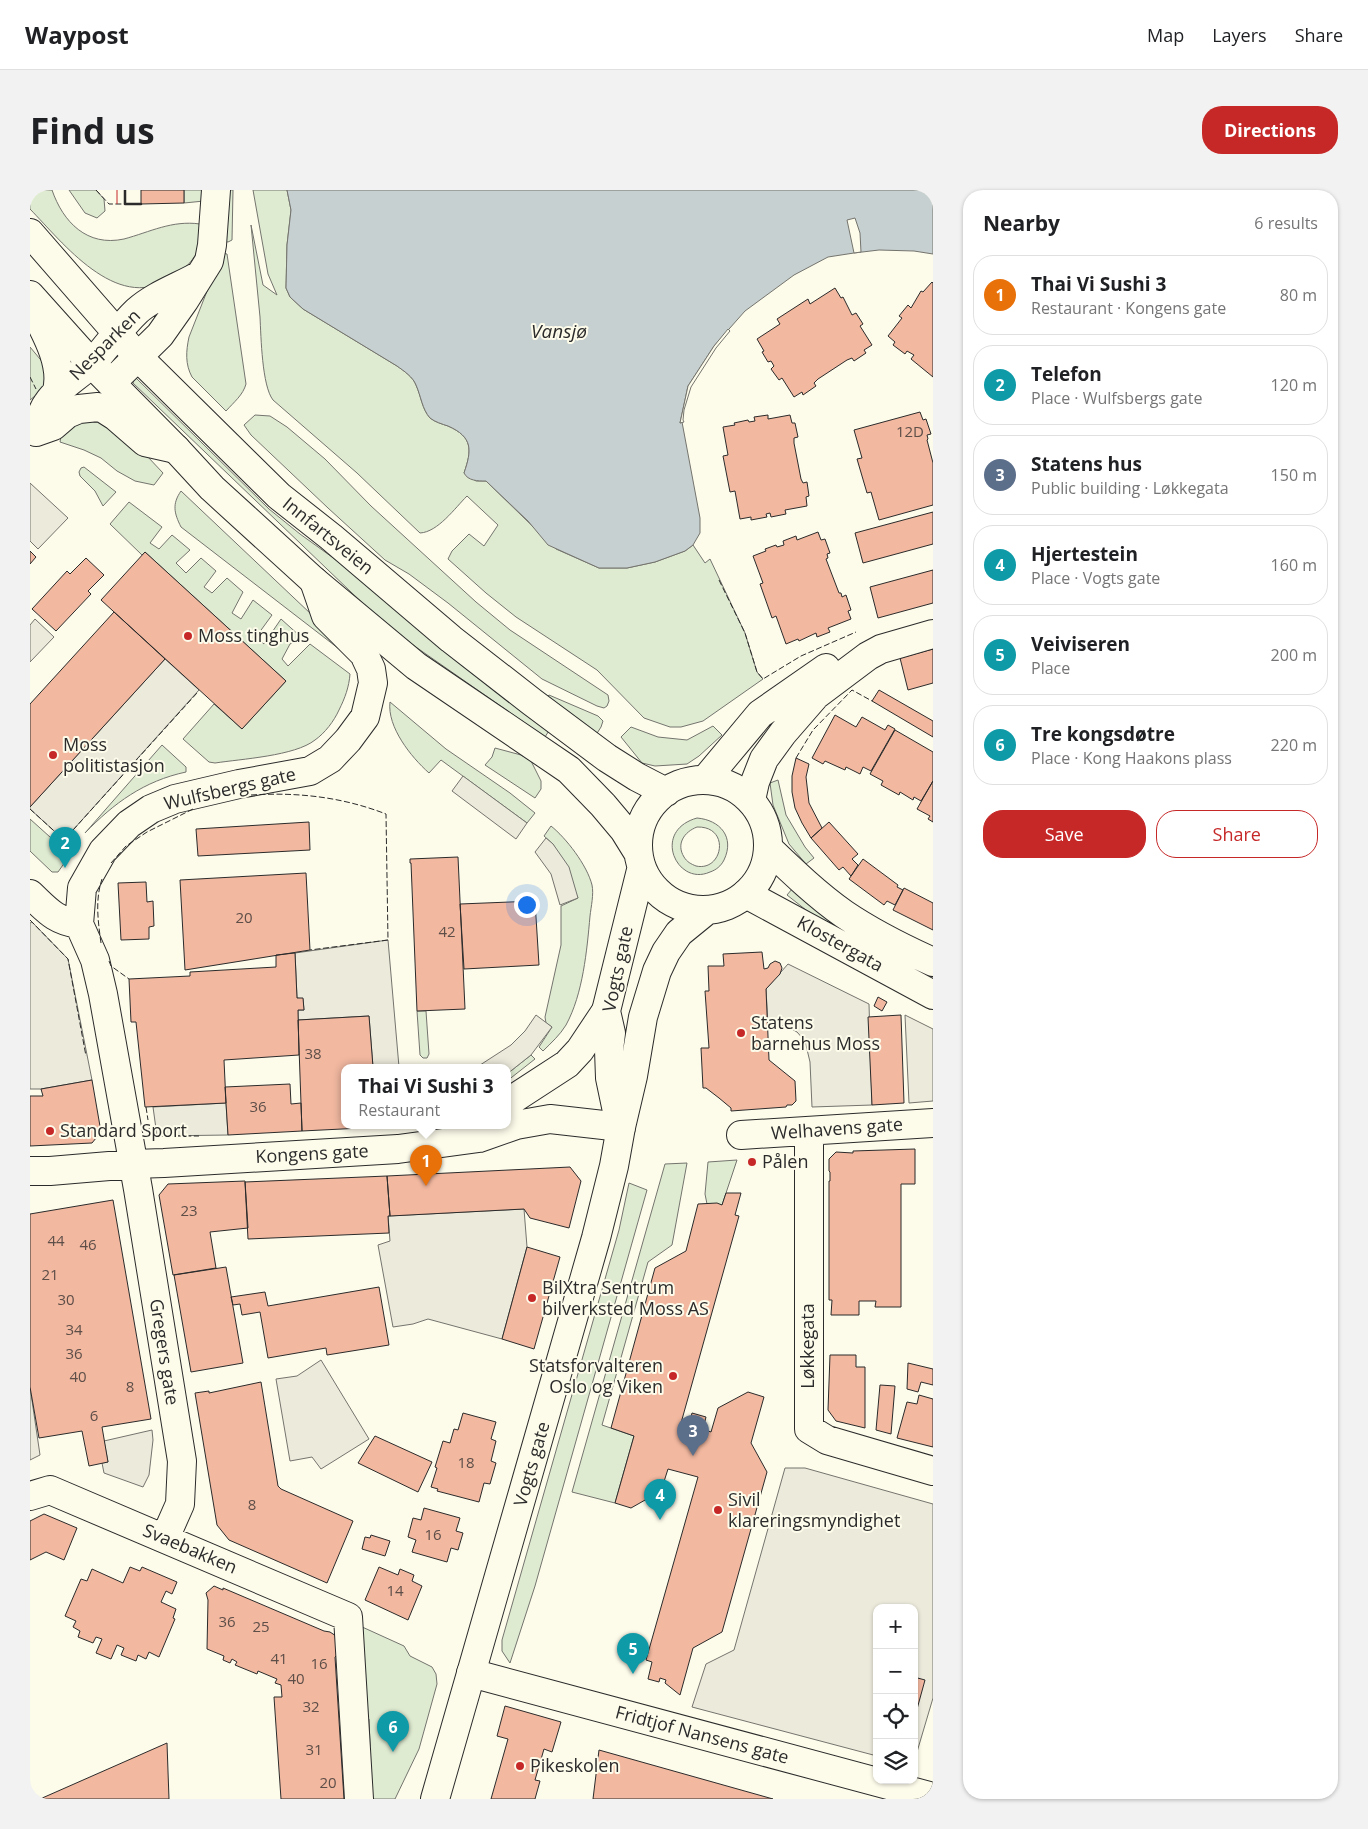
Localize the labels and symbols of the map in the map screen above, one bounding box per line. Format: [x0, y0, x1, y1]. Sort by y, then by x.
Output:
street label: Nesparken [64, 304, 145, 385]
water label: Vansjø [531, 318, 587, 344]
house number: 12D [896, 421, 924, 441]
street label: Innfartsveien [278, 491, 379, 579]
place label: Moss tinghus [198, 623, 309, 647]
marker: Moss tinghus [182, 630, 194, 642]
place label: Moss politistasjon [63, 732, 165, 777]
marker: Moss politistasjon [47, 749, 59, 761]
street label: Wulfsbergs gate [161, 761, 298, 815]
pin: 2 [49, 827, 81, 868]
your location [514, 892, 540, 918]
house number: 20 [235, 907, 253, 927]
street label: Klostergata [793, 910, 888, 977]
house number: 42 [438, 921, 456, 941]
street label: Vogts gate [596, 924, 638, 1014]
place label: Statens barnehus Moss [751, 1010, 880, 1055]
marker: Statens barnehus Moss [735, 1027, 747, 1039]
house number: 38 [304, 1043, 322, 1063]
house number: 36 [249, 1096, 267, 1116]
street label: Welhavens gate [770, 1111, 904, 1145]
place label: Standard Sport [60, 1118, 187, 1142]
marker: Standard Sport [44, 1125, 56, 1137]
street label: Kongens gate [255, 1138, 369, 1168]
pin: 1 [410, 1145, 442, 1186]
place label: Pålen [762, 1149, 809, 1173]
marker: Pålen [746, 1156, 758, 1168]
house number: 23 [180, 1200, 198, 1220]
house number: 44 [47, 1230, 65, 1250]
house number: 46 [79, 1234, 97, 1254]
house number: 21 [41, 1264, 59, 1284]
place label: BilXtra Sentrum bilverksted Moss AS [542, 1275, 709, 1320]
house number: 30 [57, 1289, 75, 1309]
marker: BilXtra Sentrum bilverksted Moss AS [526, 1292, 538, 1304]
street label: Gregers gate [145, 1297, 185, 1407]
street label: Løkkegata [795, 1303, 819, 1389]
house number: 34 [65, 1319, 83, 1339]
house number: 36 [65, 1343, 83, 1363]
place label: Statsforvalteren Oslo og Viken [529, 1353, 663, 1398]
house number: 40 [69, 1366, 87, 1386]
marker: Statsforvalteren Oslo og Viken [667, 1370, 679, 1382]
house number: 8 [126, 1376, 134, 1396]
house number: 6 [90, 1405, 98, 1425]
pin: 3 [677, 1415, 709, 1456]
street label: Vogts gate [507, 1418, 555, 1509]
house number: 18 [457, 1452, 475, 1472]
pin: 4 [644, 1479, 676, 1520]
place label: Sivil klareringsmyndighet [728, 1487, 900, 1532]
house number: 8 [248, 1494, 256, 1514]
marker: Sivil klareringsmyndighet [712, 1504, 724, 1516]
street label: Svaebakken [140, 1517, 241, 1579]
house number: 16 [424, 1524, 442, 1544]
house number: 14 [386, 1580, 404, 1600]
house number: 36 [218, 1611, 236, 1631]
house number: 25 [252, 1616, 270, 1636]
pin: 5 [617, 1633, 649, 1674]
house number: 41 [270, 1648, 288, 1668]
house number: 16 [310, 1653, 328, 1673]
house number: 40 [287, 1668, 305, 1688]
house number: 32 [302, 1696, 320, 1716]
street label: Fridtjof Nansens gate [613, 1699, 792, 1769]
pin: 6 [377, 1711, 409, 1752]
house number: 31 [305, 1739, 323, 1759]
place label: Pikeskolen [530, 1753, 620, 1777]
marker: Pikeskolen [514, 1760, 526, 1772]
house number: 20 [319, 1772, 337, 1792]

